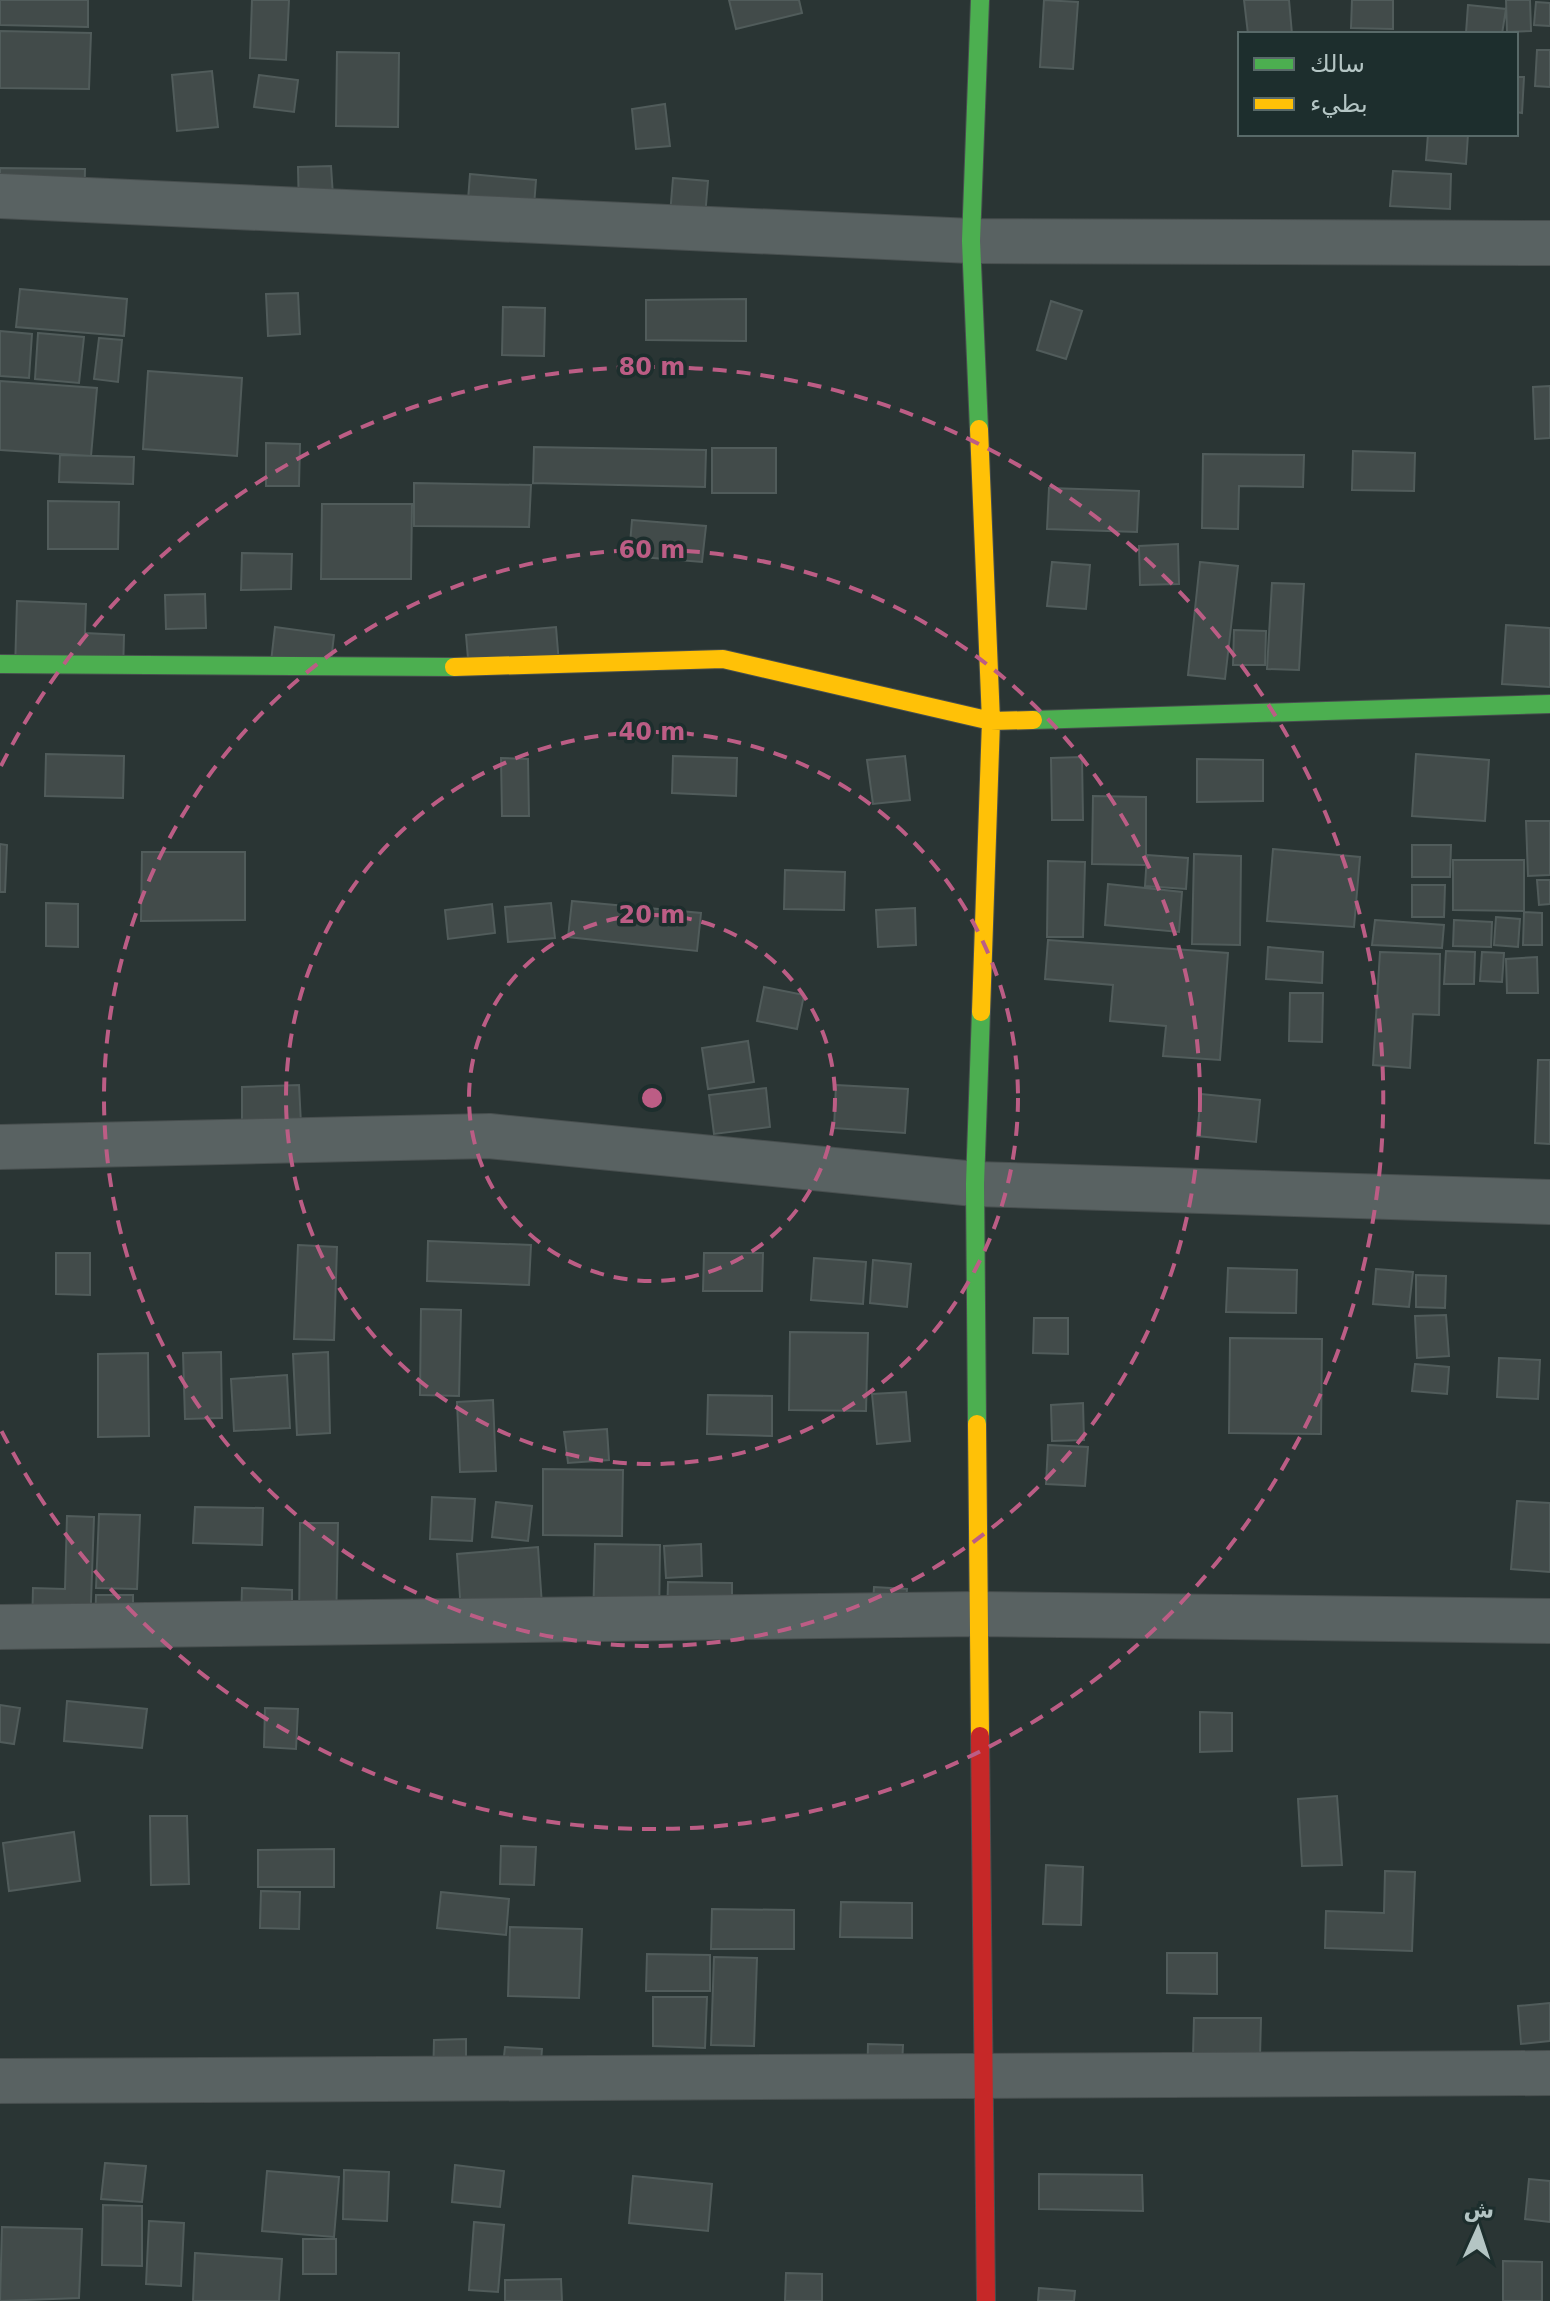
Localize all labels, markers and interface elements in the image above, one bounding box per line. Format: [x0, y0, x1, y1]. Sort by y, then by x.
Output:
legend [1238, 32, 1518, 136]
text: سالك [1310, 50, 1365, 78]
text: بطيء [1310, 90, 1368, 118]
text: 80 m [619, 353, 685, 381]
text: 60 m [619, 536, 685, 564]
text: 40 m [619, 718, 685, 746]
text: 20 m [619, 901, 685, 929]
centre of rings [638, 1084, 666, 1112]
north arrow [1438, 2189, 1518, 2269]
text: ش [1463, 2196, 1495, 2223]

